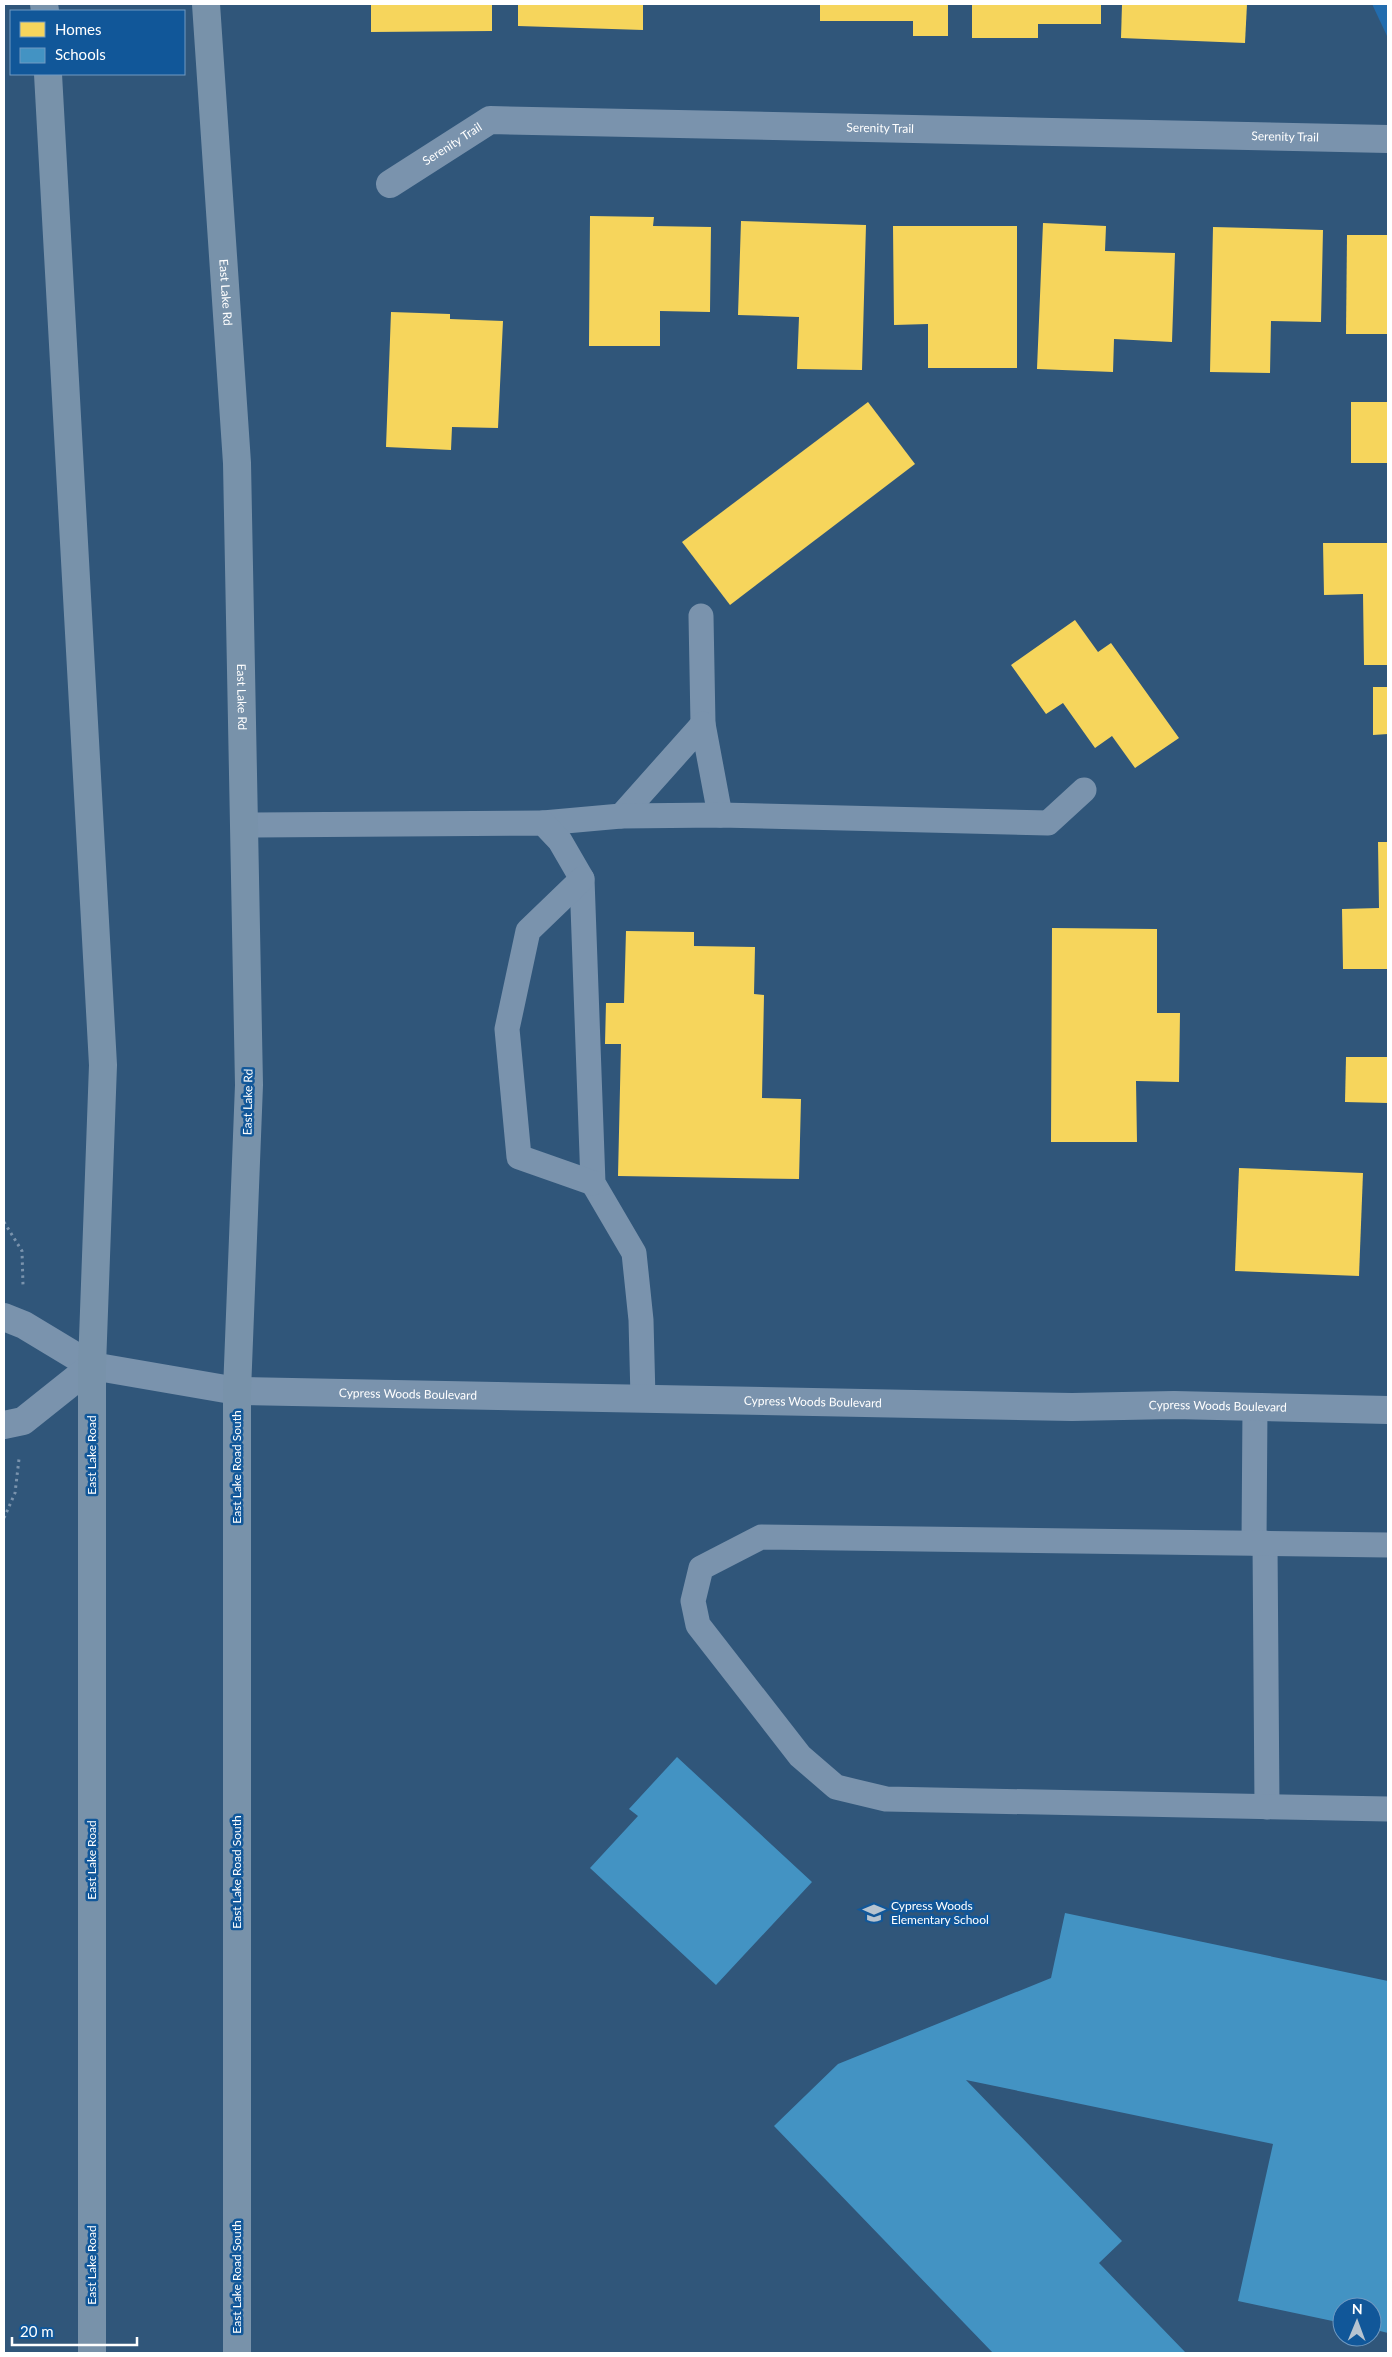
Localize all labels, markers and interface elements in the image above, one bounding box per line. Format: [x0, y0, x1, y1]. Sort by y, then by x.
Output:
legend [10, 10, 185, 75]
text: Homes [55, 20, 101, 38]
text: Schools [55, 45, 106, 63]
street label: Serenity Trail [420, 119, 485, 168]
street label: Serenity Trail [846, 120, 914, 136]
street label: Serenity Trail [1251, 128, 1319, 145]
street label: East Lake Rd [216, 259, 236, 326]
street label: East Lake Rd [234, 663, 250, 730]
street label: East Lake Rd [239, 1069, 256, 1135]
street label: Cypress Woods Boulevard [339, 1385, 477, 1403]
street label: Cypress Woods Boulevard [744, 1393, 882, 1410]
street label: Cypress Woods Boulevard [1149, 1397, 1287, 1415]
street label: East Lake Road South [229, 1410, 244, 1524]
street label: East Lake Road [84, 1415, 99, 1495]
street label: East Lake Road South [229, 1815, 244, 1929]
street label: East Lake Road [84, 1820, 99, 1900]
place label: Cypress Woods Elementary School [891, 1898, 989, 1927]
school or university icon: Cypress Woods Elementary School [861, 1900, 887, 1926]
street label: East Lake Road South [229, 2220, 244, 2334]
street label: East Lake Road [84, 2225, 99, 2305]
north arrow [1332, 2297, 1382, 2347]
text: N [1352, 2300, 1363, 2317]
scale bar [12, 2314, 138, 2346]
text: 20 m [20, 2322, 54, 2340]

